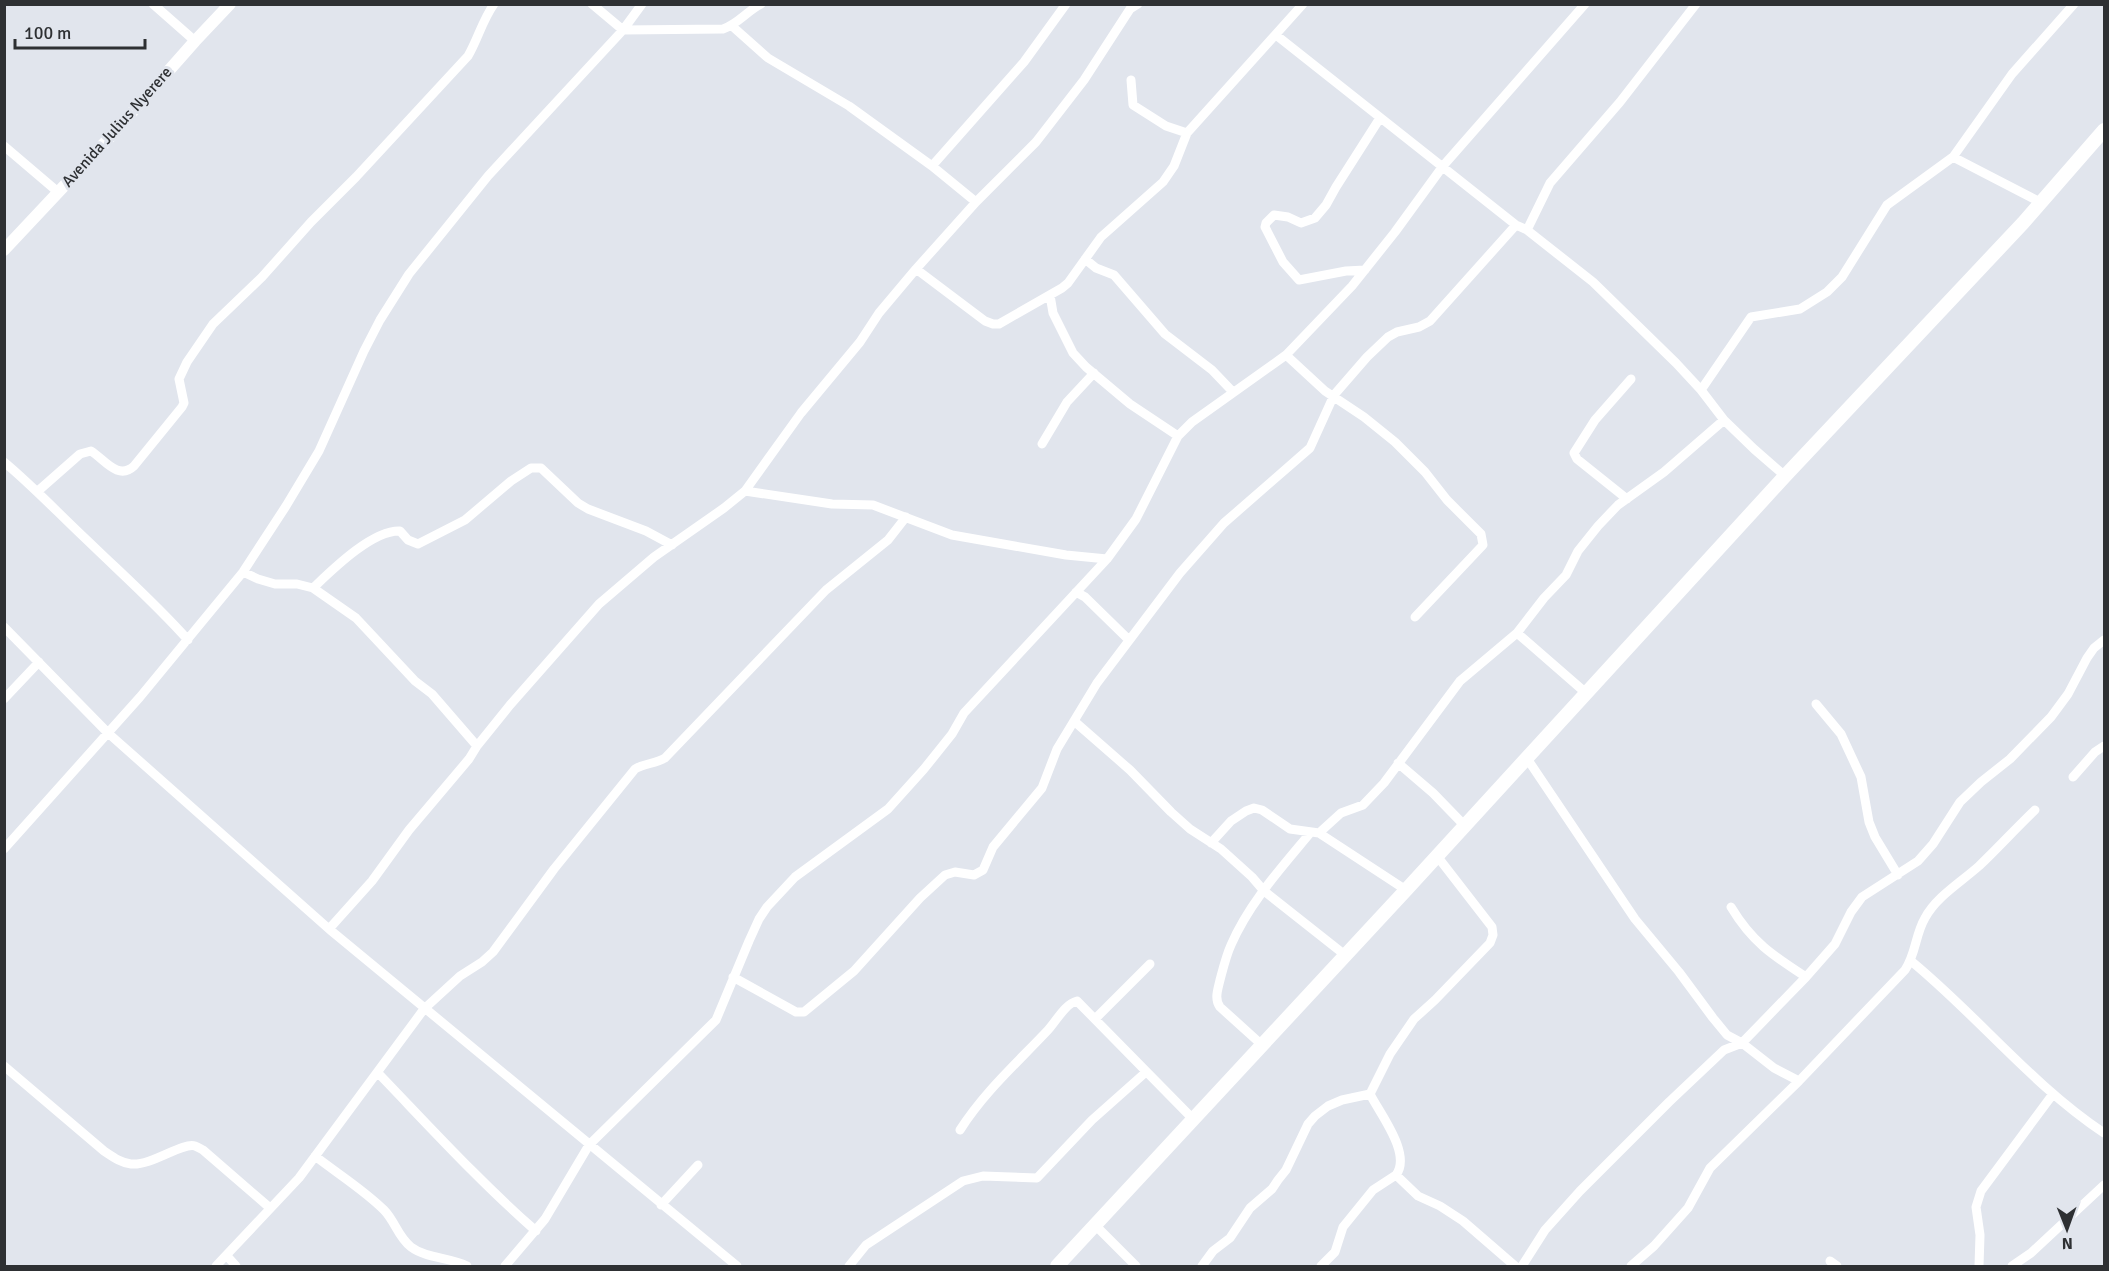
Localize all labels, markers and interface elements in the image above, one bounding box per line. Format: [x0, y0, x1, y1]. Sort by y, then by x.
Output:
scale bar [15, 12, 146, 50]
text: 100 m [24, 22, 71, 44]
street label: Avenida Julius Nyerere [58, 63, 176, 191]
north arrow [2037, 1199, 2097, 1259]
text: N [2062, 1233, 2073, 1253]

